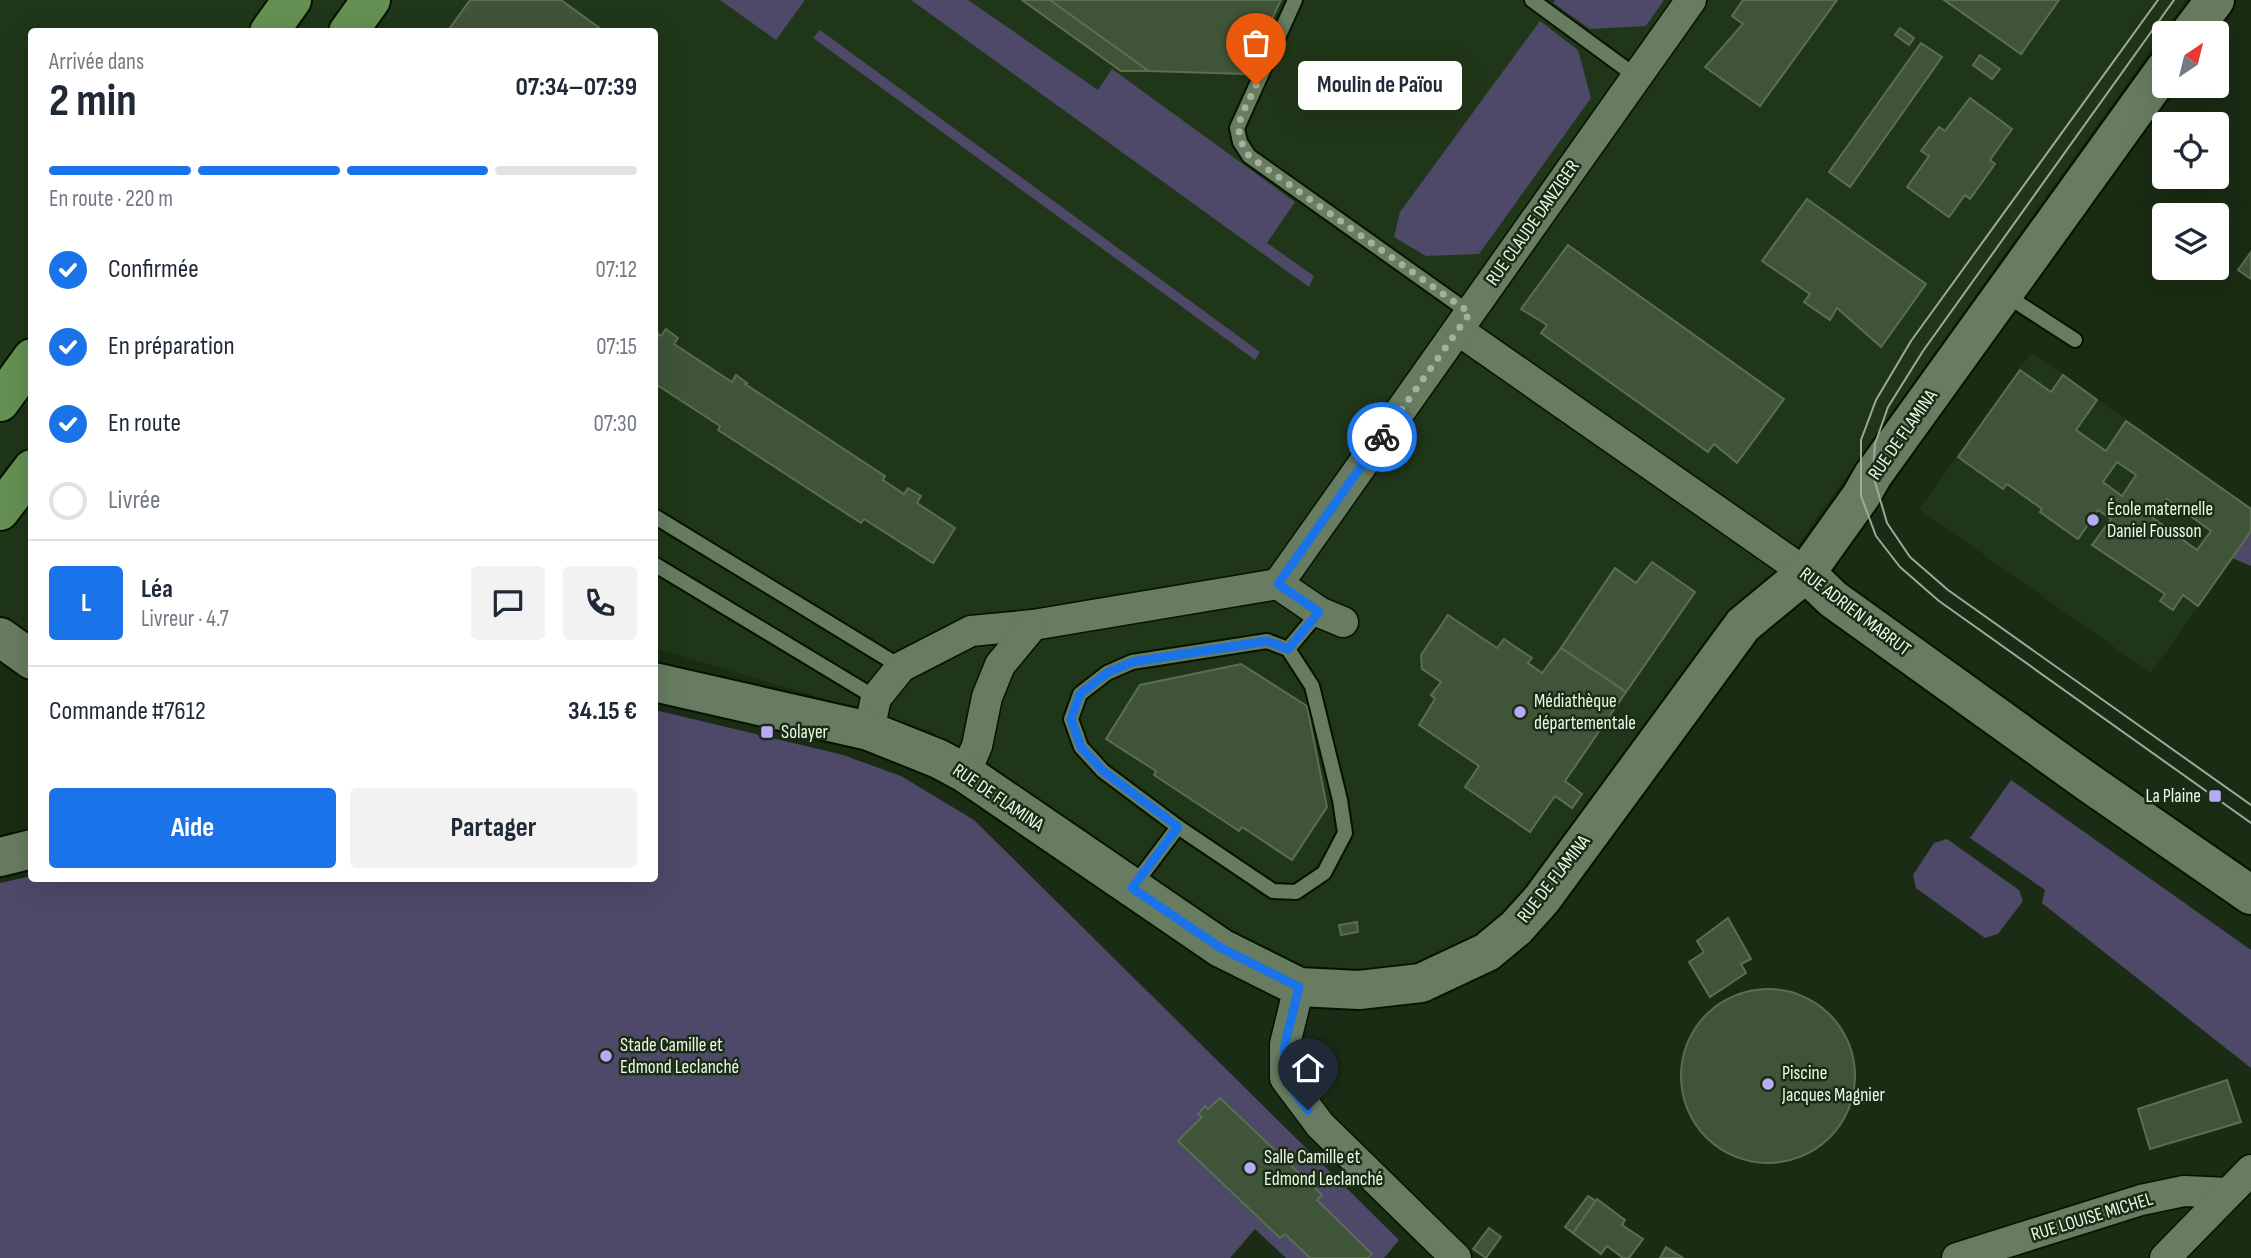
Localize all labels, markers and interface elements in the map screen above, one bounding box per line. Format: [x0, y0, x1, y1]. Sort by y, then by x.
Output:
pin [1226, 13, 1286, 85]
north arrow [2152, 21, 2230, 98]
map controls [2152, 21, 2229, 280]
icon: bag [1237, 24, 1275, 62]
text: Arrivée dans [49, 48, 144, 76]
callout: Moulin de Païou [1298, 60, 1462, 110]
text: Moulin de Païou [1317, 71, 1443, 99]
text: 07:34–07:39 [515, 72, 637, 103]
text: 2 min [49, 74, 137, 129]
button: locate [2152, 112, 2229, 189]
street label: RUE CLAUDE DANZIGER [1481, 156, 1585, 290]
text: En route · 220 m [49, 185, 173, 213]
button: layers [2152, 203, 2229, 280]
icon: check [49, 251, 87, 289]
text: Confirmée [108, 254, 199, 285]
text: 07:12 [596, 256, 637, 284]
icon: check [49, 328, 87, 366]
text: En préparation [108, 331, 235, 362]
text: 07:15 [596, 333, 637, 361]
street label: RUE DE FLAMINA [1863, 385, 1943, 485]
courier [1347, 402, 1417, 472]
icon: check [49, 405, 87, 443]
text: En route [108, 408, 181, 439]
text: 07:30 [594, 410, 637, 438]
icon: bike [1363, 418, 1401, 456]
text: Livrée [108, 485, 160, 516]
place label: École maternelle Daniel Fousson [2107, 498, 2213, 543]
marker: École maternelle Daniel Fousson [2085, 512, 2101, 528]
street label: RUE ADRIEN MABRUT [1795, 563, 1915, 661]
button: chat [471, 566, 545, 640]
button: phone [563, 566, 637, 640]
text: Léa [141, 574, 173, 605]
text: L [81, 588, 91, 619]
text: Livreur · 4.7 [141, 605, 229, 633]
place label: Médiathèque départementale [1534, 690, 1636, 735]
text: Commande #7612 [49, 696, 206, 727]
text: 34.15 € [568, 696, 637, 727]
marker: Médiathèque départementale [1512, 704, 1528, 720]
place label: Solayer [781, 721, 829, 744]
marker: Solayer [759, 724, 775, 740]
street label: RUE DE FLAMINA [948, 759, 1049, 837]
place label: La Plaine [2145, 785, 2201, 808]
button: Aide [49, 788, 336, 868]
button: Partager [350, 788, 637, 868]
marker: La Plaine [2207, 788, 2223, 804]
street label: RUE DE FLAMINA [1513, 830, 1596, 927]
place label: Stade Camille et Edmond Leclanché [620, 1034, 739, 1079]
pin [1278, 1038, 1338, 1110]
marker: Stade Camille et Edmond Leclanché [598, 1048, 614, 1064]
icon: home [1289, 1049, 1327, 1087]
place label: Piscine Jacques Magnier [1781, 1062, 1886, 1107]
marker: Piscine Jacques Magnier [1760, 1076, 1776, 1092]
place label: Salle Camille et Edmond Leclanché [1264, 1146, 1383, 1191]
marker: Salle Camille et Edmond Leclanché [1242, 1160, 1258, 1176]
street label: RUE LOUISE MICHEL [2028, 1188, 2156, 1246]

